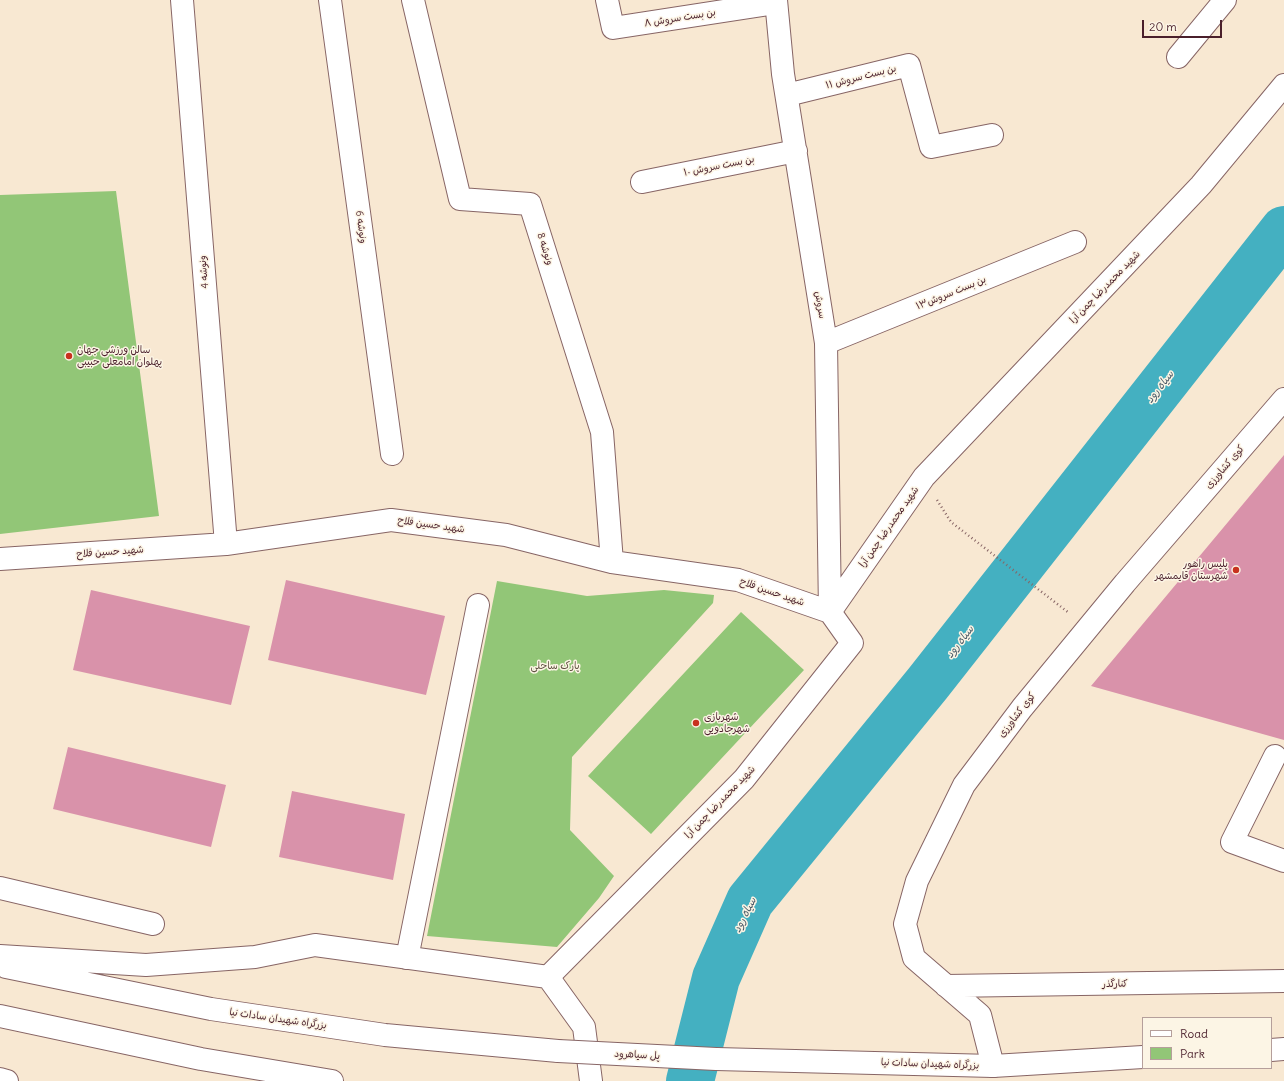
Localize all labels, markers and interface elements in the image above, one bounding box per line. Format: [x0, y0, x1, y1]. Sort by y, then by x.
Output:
street label: بن بست سروش ۸ [643, 6, 717, 30]
scale bar [1144, 12, 1224, 38]
text: 20 m [1149, 19, 1177, 34]
street label: بن بست سروش ۱۱ [824, 62, 898, 92]
street label: بن بست سروش ۱۰ [682, 153, 756, 179]
street label: ونوشه 6 [353, 210, 369, 244]
street label: ونوشه 8 [534, 231, 556, 267]
street label: شهید محمدرضا چمن آرا [1067, 248, 1143, 326]
street label: ونوشه 4 [197, 255, 211, 289]
street label: بن بست سروش۱۳ [914, 273, 988, 313]
street label: سروش [812, 290, 828, 320]
place label: سالن ورزشی جهان پهلوان امامعلی حبیبی [77, 344, 162, 368]
marker: سالن ورزشی جهان پهلوان امامعلی حبیبی [64, 351, 74, 361]
water label: سیاه رود [1143, 368, 1177, 406]
street label: کوی کشاورزی [1203, 443, 1247, 491]
street label: شهید محمدرضا چمن آرا [856, 484, 922, 570]
street label: شهید حسین فلاح [397, 514, 465, 536]
street label: شهید حسین فلاح [76, 544, 144, 560]
place label: پلیس راهور شهرستان قایمشهر [1155, 558, 1228, 582]
marker: پلیس راهور شهرستان قایمشهر [1231, 565, 1241, 575]
street label: شهید حسین فلاح [738, 575, 806, 609]
water label: سیاه رود [943, 623, 977, 661]
park label: پارک ساحلی [530, 660, 580, 672]
street label: کوی کشاورزی [996, 690, 1038, 740]
place label: شهربازی شهرجادویی [704, 711, 750, 734]
marker: شهربازی شهرجادویی [691, 718, 701, 728]
street label: شهید محمدرضا چمن آرا [682, 763, 758, 841]
water label: سیاه رود [731, 895, 759, 935]
street label: کنارگذر [1102, 978, 1128, 990]
street label: بزرگراه شهیدان سادات نیا [228, 1006, 328, 1032]
legend [1142, 1017, 1272, 1069]
text: Road [1180, 1026, 1208, 1041]
text: Park [1180, 1046, 1205, 1061]
street label: پل سیاهرود [614, 1048, 660, 1062]
street label: بزرگراه شهیدان سادات نیا [881, 1056, 979, 1072]

